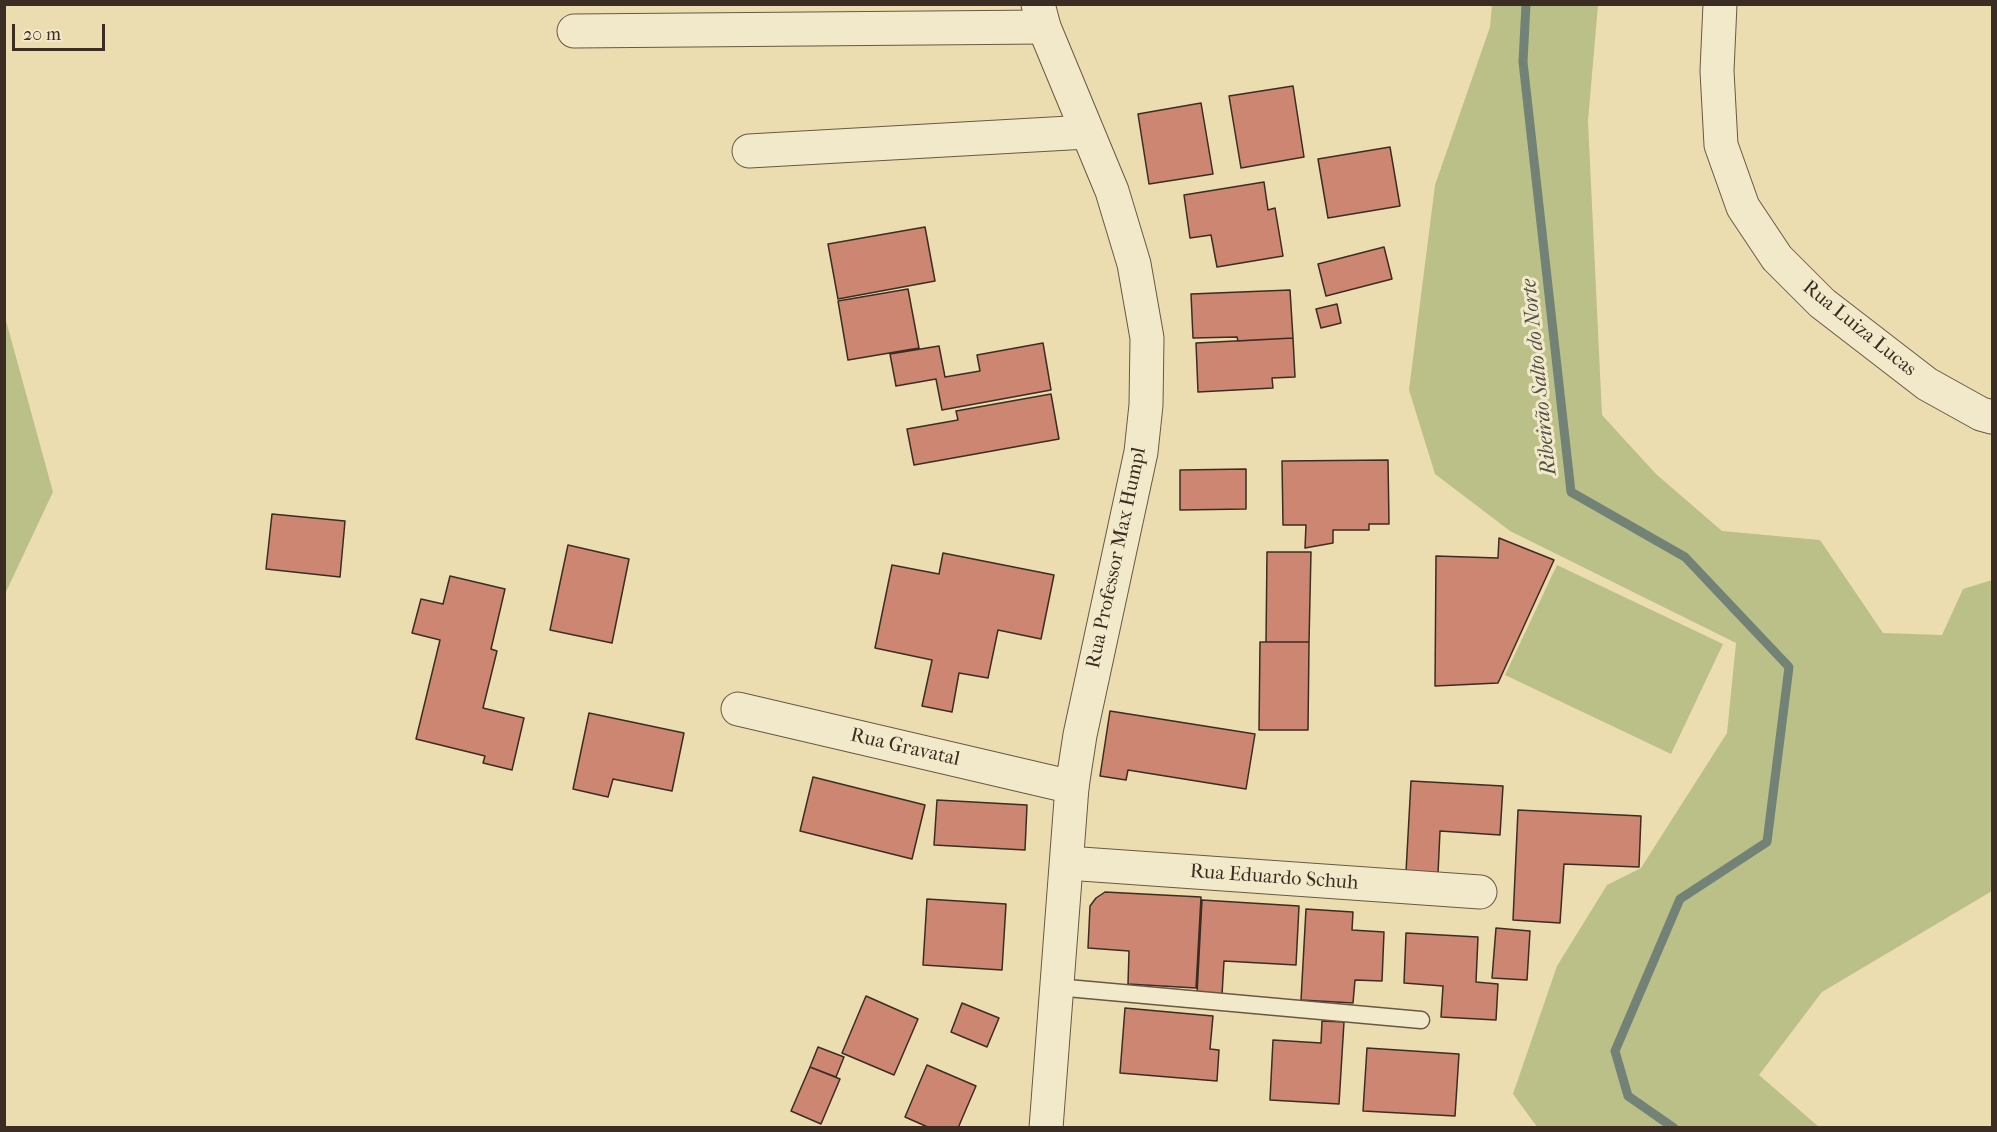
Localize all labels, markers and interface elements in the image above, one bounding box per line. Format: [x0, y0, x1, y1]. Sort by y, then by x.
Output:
scale bar [15, 12, 108, 50]
text: 20 m [23, 24, 61, 45]
street label: Rua Luiza Lucas [1797, 276, 1921, 382]
water label: Ribeirão Salto do Norte [1517, 278, 1563, 476]
street label: Rua Professor Max Humpl [1082, 445, 1152, 671]
street label: Rua Gravatal [848, 724, 962, 772]
street label: Rua Eduardo Schuh [1189, 860, 1359, 896]

